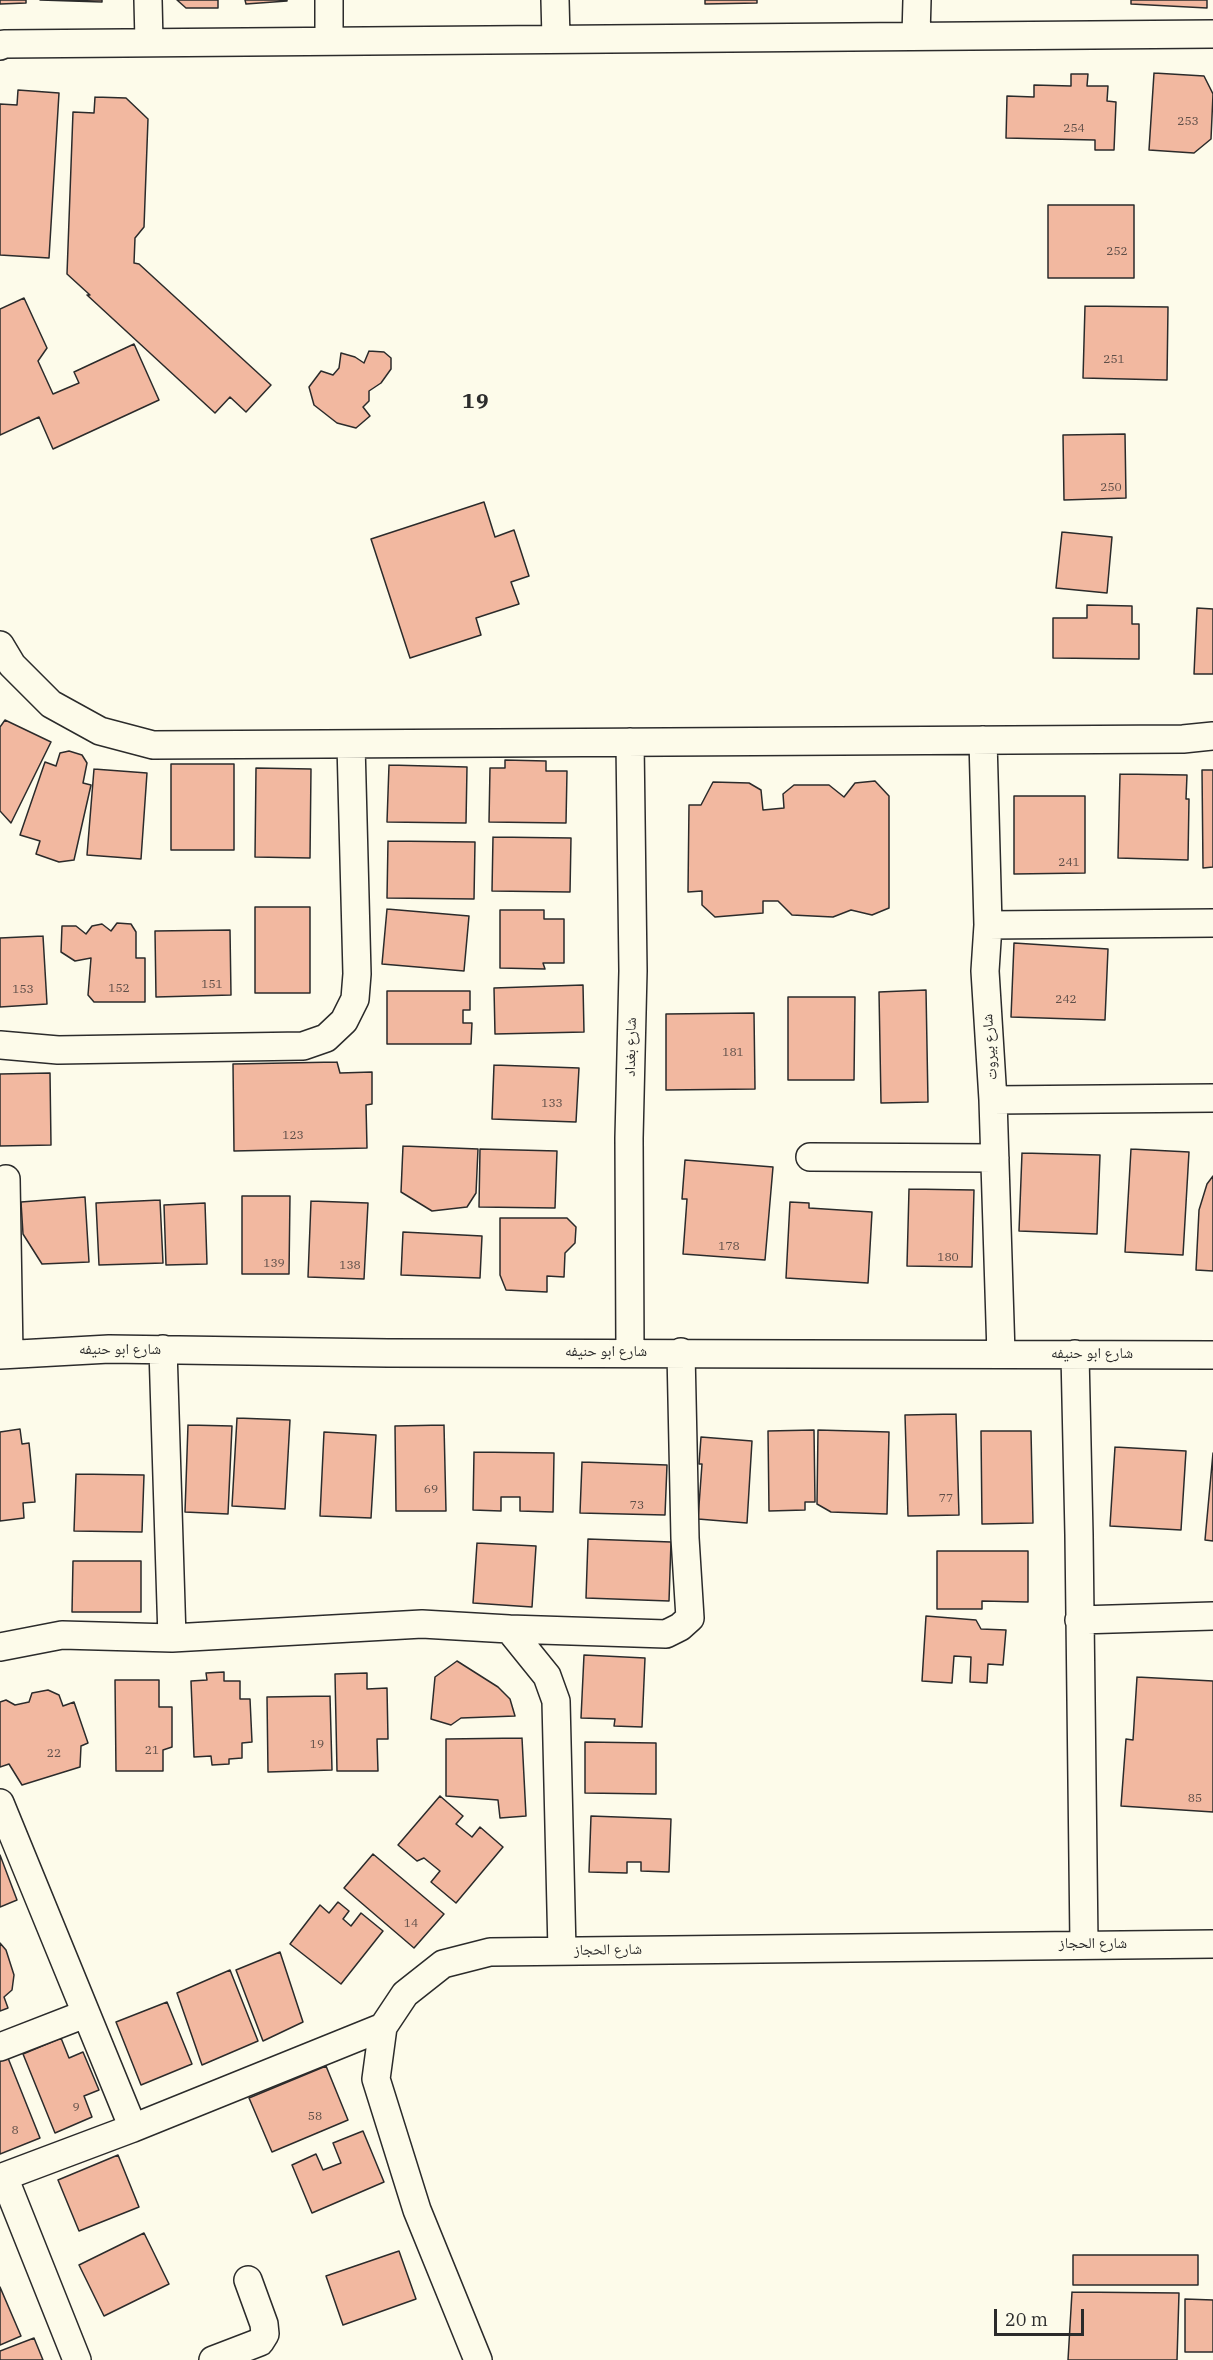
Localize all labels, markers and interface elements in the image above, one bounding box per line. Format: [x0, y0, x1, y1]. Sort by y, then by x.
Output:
house number: 253 [1177, 115, 1199, 129]
house number: 254 [1063, 122, 1085, 136]
house number: 252 [1106, 245, 1128, 259]
house number: 251 [1103, 353, 1125, 367]
district label: 19 [462, 389, 490, 415]
house number: 250 [1100, 481, 1122, 495]
house number: 241 [1058, 856, 1080, 870]
house number: 151 [201, 978, 223, 992]
house number: 152 [108, 982, 130, 996]
house number: 153 [12, 983, 34, 997]
house number: 242 [1055, 993, 1077, 1007]
street label: شارع بيروت [979, 1013, 1001, 1081]
street label: شارع بغداد [621, 1017, 641, 1077]
house number: 181 [722, 1046, 744, 1060]
house number: 133 [541, 1097, 563, 1111]
house number: 123 [282, 1129, 304, 1143]
house number: 178 [718, 1240, 740, 1254]
house number: 180 [937, 1251, 959, 1265]
house number: 139 [263, 1257, 285, 1271]
house number: 138 [339, 1259, 361, 1273]
street label: شارع ابو حنيفه [79, 1341, 161, 1359]
street label: شارع ابو حنيفه [565, 1343, 647, 1361]
street label: شارع ابو حنيفه [1051, 1345, 1133, 1363]
house number: 69 [424, 1483, 438, 1497]
house number: 77 [939, 1492, 953, 1506]
house number: 73 [630, 1499, 644, 1513]
house number: 19 [310, 1738, 324, 1752]
house number: 21 [145, 1744, 159, 1758]
house number: 22 [47, 1747, 61, 1761]
house number: 85 [1188, 1792, 1202, 1806]
house number: 14 [404, 1917, 418, 1931]
street label: شارع الحجاز [1059, 1935, 1127, 1953]
street label: شارع الحجاز [574, 1940, 642, 1960]
house number: 9 [72, 2101, 80, 2115]
house number: 58 [308, 2110, 322, 2124]
house number: 8 [11, 2124, 19, 2138]
scale bar [997, 2297, 1087, 2335]
text: 20 m [1005, 2308, 1048, 2331]

